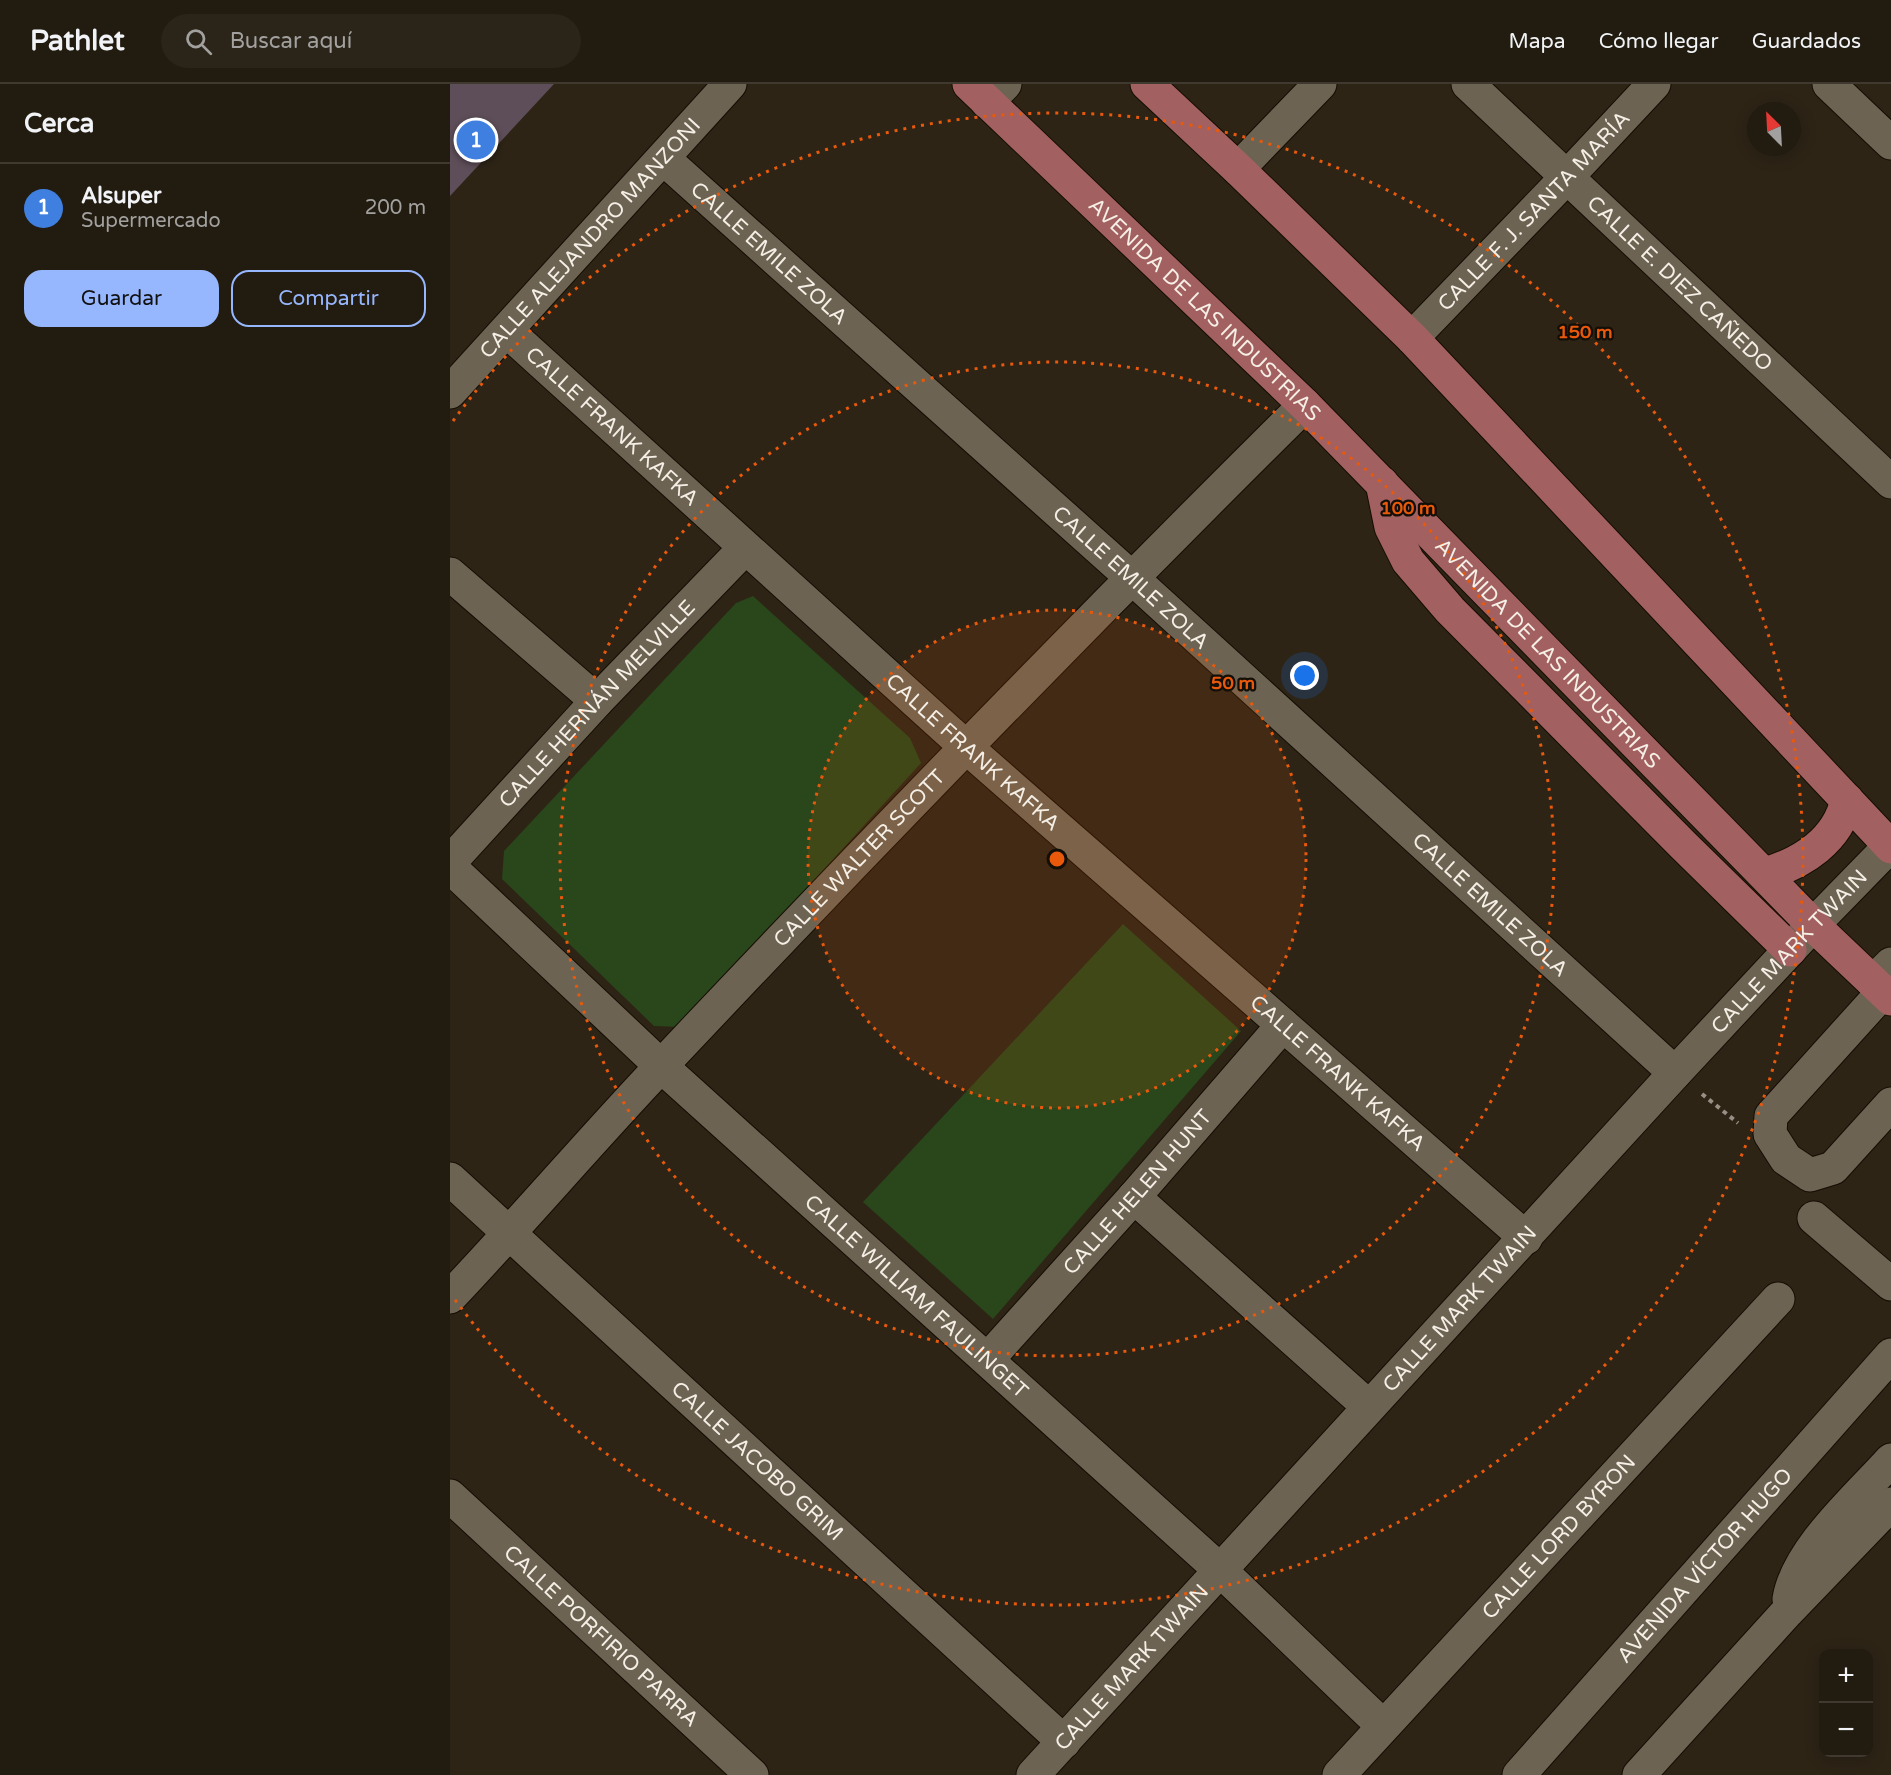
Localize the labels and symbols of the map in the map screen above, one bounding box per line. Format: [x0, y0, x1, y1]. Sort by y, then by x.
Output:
north arrow [1747, 102, 1801, 156]
street label: CALLE F. J. SANTA MARÍA [1433, 106, 1635, 316]
street label: CALLE ALEJANDRO MANZONI [475, 113, 706, 364]
pin: 1 [456, 118, 496, 162]
street label: CALLE EMILE ZOLA [685, 177, 852, 330]
street label: CALLE E. DIEZ CAÑEDO [1582, 191, 1777, 377]
street label: AVENIDA DE LAS INDUSTRIAS [1083, 193, 1326, 426]
text: 150 m [1557, 321, 1613, 343]
street label: CALLE FRANK KAFKA [520, 342, 704, 511]
text: 100 m [1380, 497, 1436, 519]
street label: CALLE EMILE ZOLA [1047, 501, 1214, 655]
street label: AVENIDA DE LAS INDUSTRIAS [1429, 534, 1665, 774]
street label: CALLE HERNÁN MELVILLE [494, 595, 701, 813]
your location [1290, 661, 1319, 690]
street label: CALLE FRANK KAFKA [880, 668, 1065, 836]
text: 50 m [1211, 672, 1255, 694]
street label: CALLE WALTER SCOTT [768, 764, 951, 953]
street label: CALLE EMILE ZOLA [1407, 828, 1573, 982]
centre of rings [1047, 849, 1067, 869]
street label: CALLE MARK TWAIN [1706, 865, 1873, 1039]
street label: CALLE FRANK KAFKA [1245, 990, 1430, 1157]
street label: CALLE HELEN HUNT [1058, 1104, 1217, 1280]
street label: CALLE WILLIAM FAULINGET [799, 1190, 1033, 1404]
street label: CALLE MARK TWAIN [1378, 1221, 1542, 1397]
street label: CALLE JACOBO GRIM [666, 1376, 848, 1546]
street label: CALLE LORD BYRON [1477, 1450, 1641, 1625]
street label: AVENIDA VÍCTOR HUGO [1612, 1463, 1798, 1668]
street label: CALLE PORFIRIO PARRA [498, 1540, 704, 1732]
street label: CALLE MARK TWAIN [1050, 1579, 1214, 1756]

